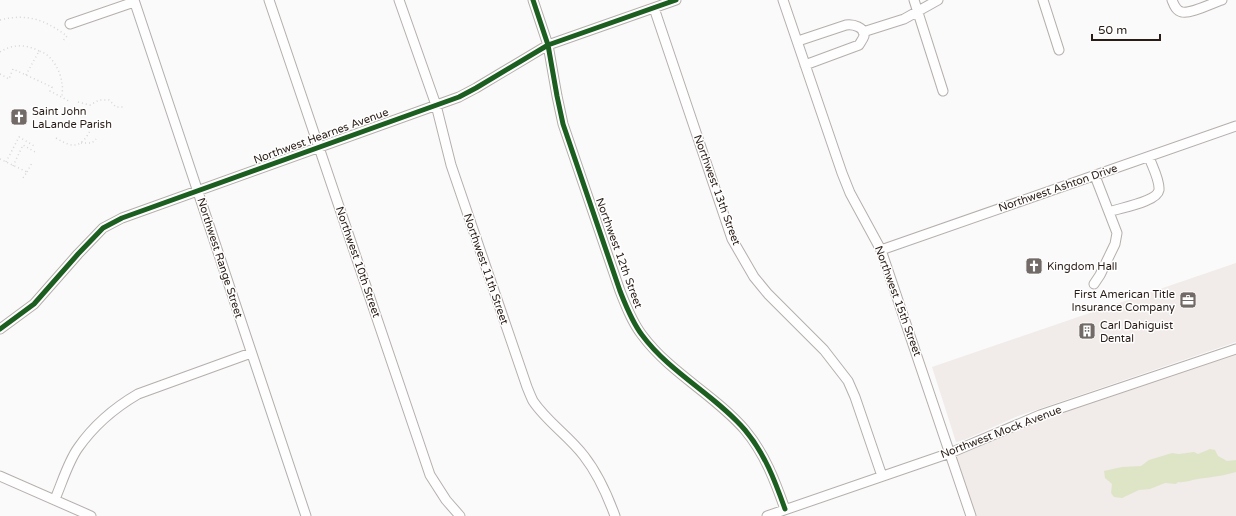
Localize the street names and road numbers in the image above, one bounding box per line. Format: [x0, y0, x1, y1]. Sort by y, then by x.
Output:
street label: Northwest Hearnes Avenue [252, 105, 390, 167]
street label: Northwest 13th Street [691, 133, 743, 247]
street label: Northwest Ashton Drive [997, 161, 1119, 215]
street label: Northwest Range Street [194, 196, 246, 320]
street label: Northwest 12th Street [593, 196, 645, 310]
street label: Northwest 10th Street [333, 205, 383, 319]
street label: Northwest 11th Street [461, 212, 511, 326]
street label: Northwest 15th Street [872, 244, 924, 358]
street label: Northwest Mock Avenue [939, 403, 1063, 461]

